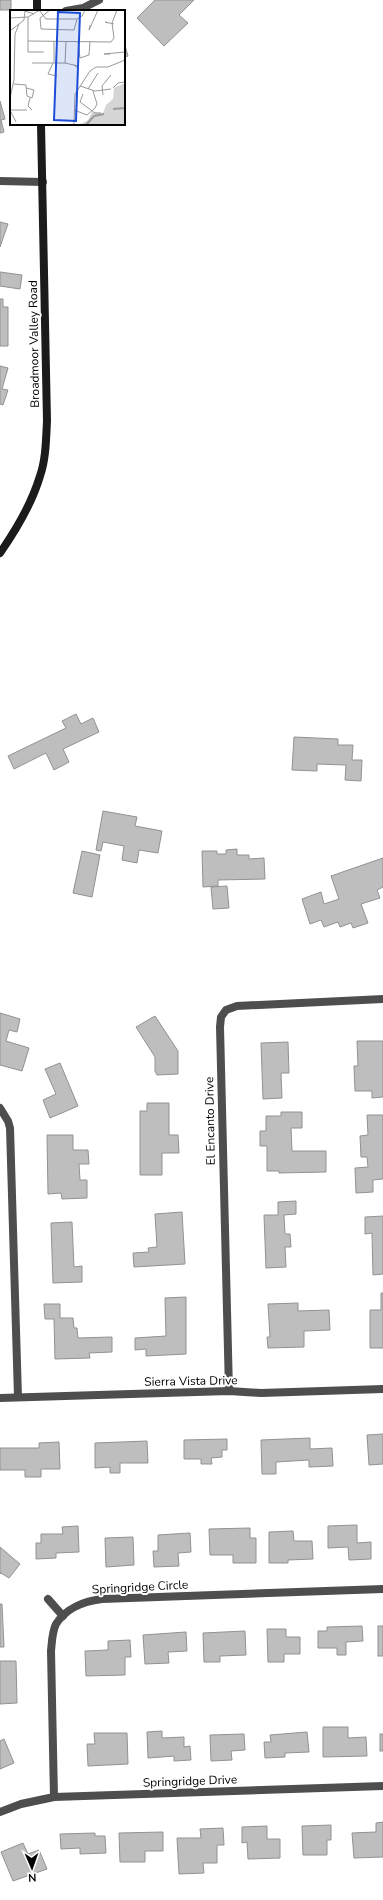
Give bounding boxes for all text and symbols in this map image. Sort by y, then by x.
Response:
inset map [10,10,125,125]
street label: Broadmoor Valley Road [25,280,43,408]
street label: El Encanto Drive [201,1077,219,1165]
street label: Sierra Vista Drive [144,1372,238,1390]
street label: Springridge Circle [91,1576,189,1598]
street label: Springridge Drive [143,1771,237,1791]
north arrow [12,1848,52,1888]
text: N [28,1870,37,1885]

